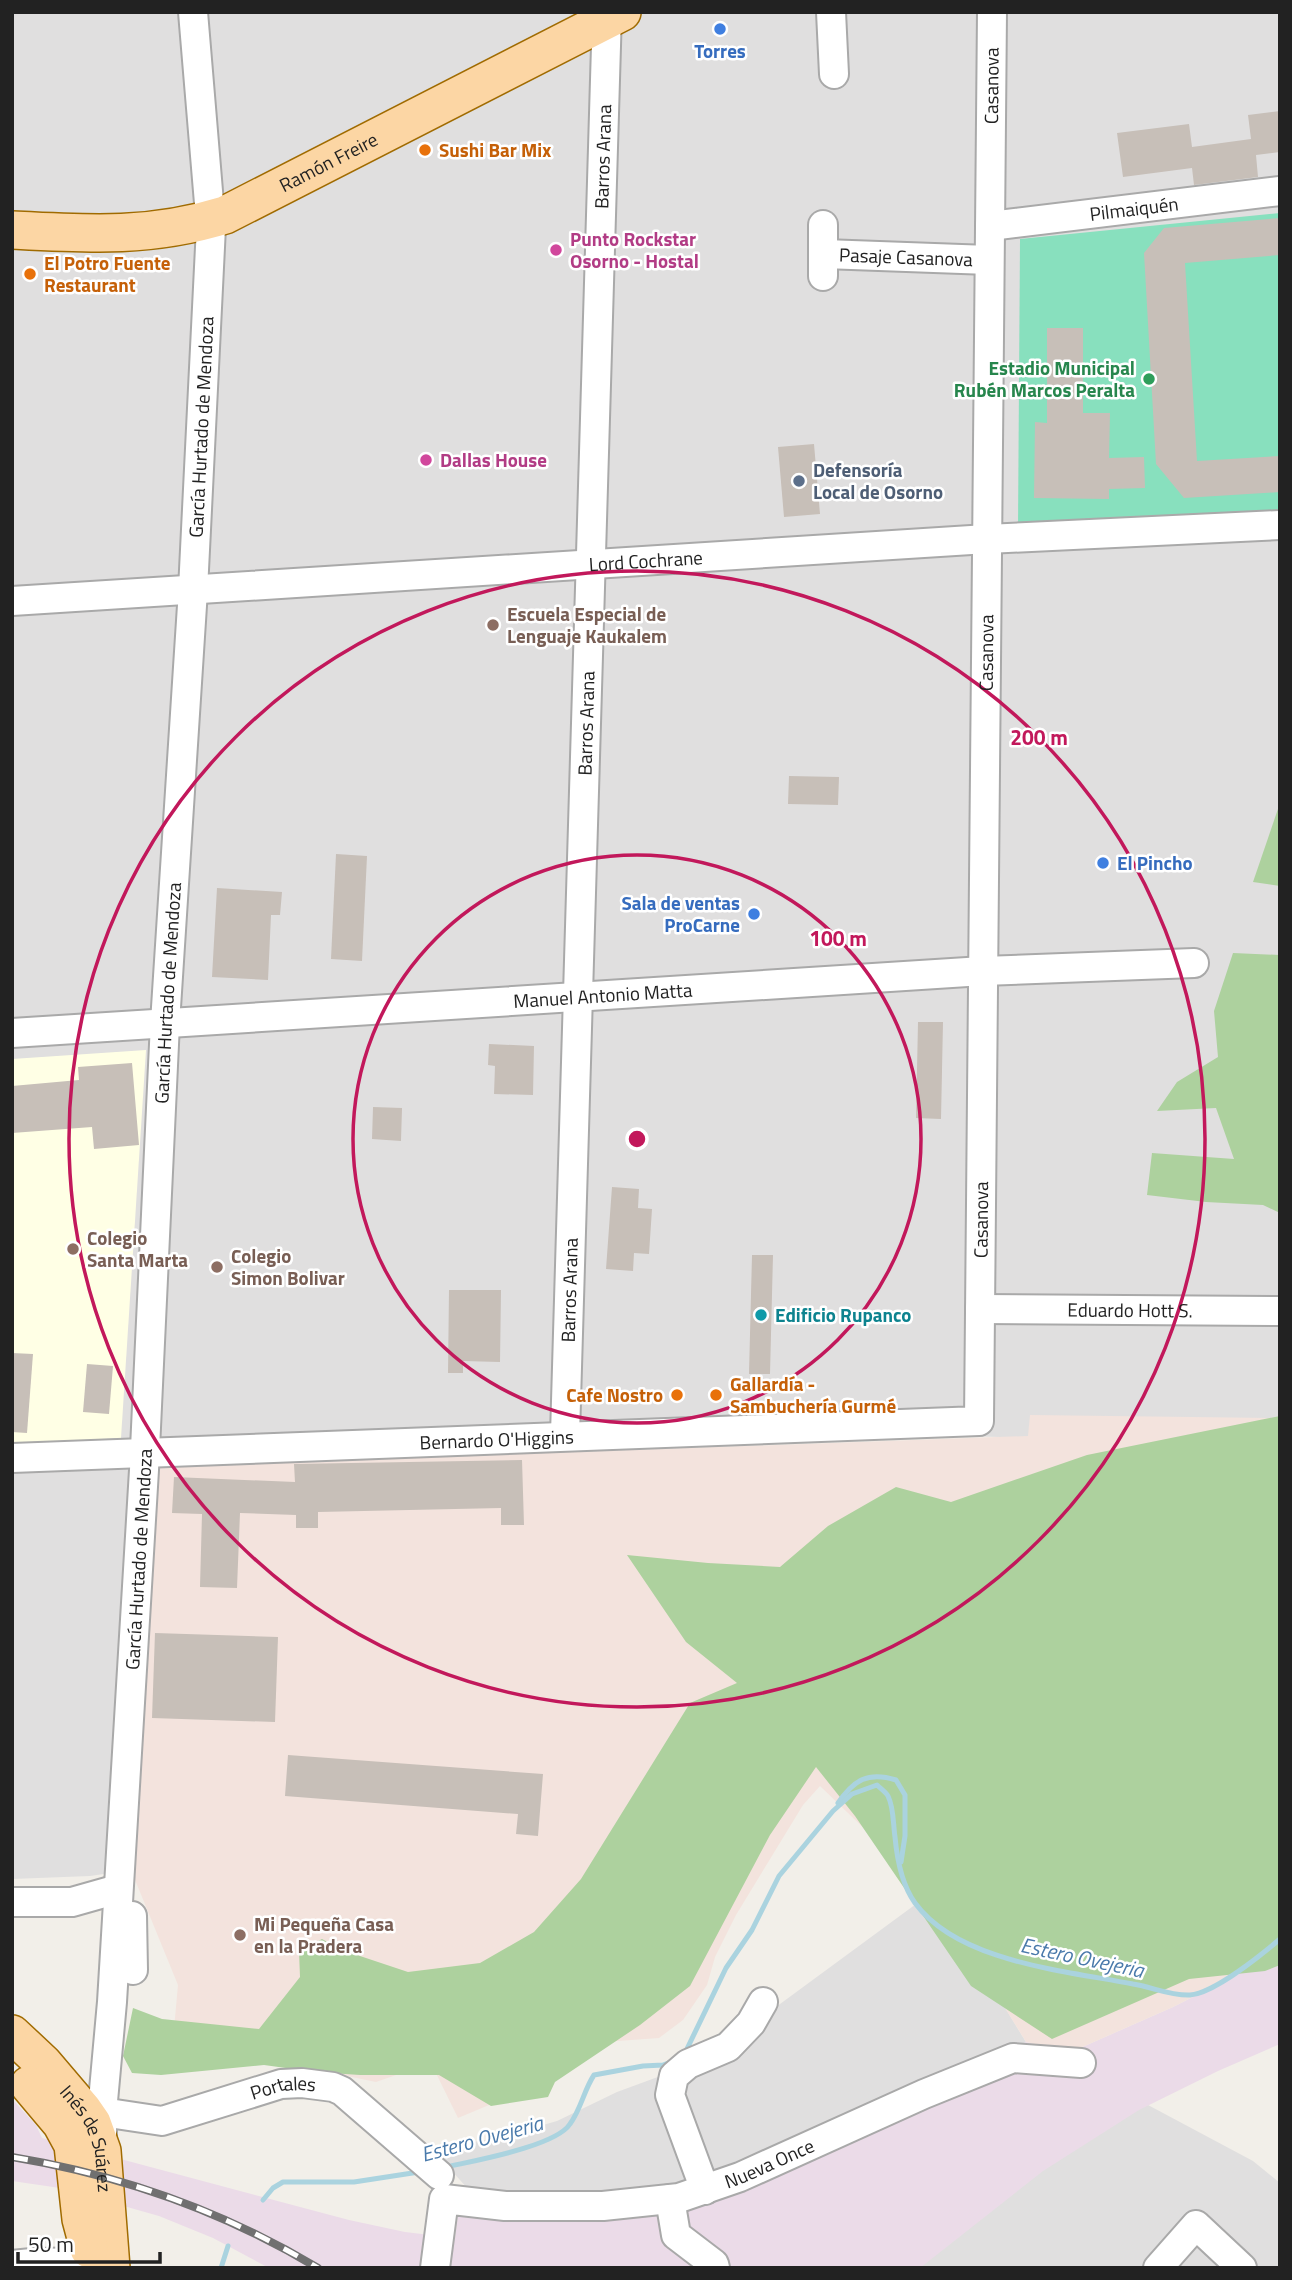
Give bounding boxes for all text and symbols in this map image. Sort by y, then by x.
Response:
marker: Torres [712,21,728,37]
place label: Torres [694,36,746,65]
street label: Casanova [976,47,1006,124]
street label: Barros Arana [586,103,618,209]
street label: Ramón Freire [274,124,383,199]
place label: Sushi Bar Mix [439,135,551,164]
marker: Sushi Bar Mix [417,142,433,158]
street label: Pilmaiquén [1088,188,1180,228]
place label: Punto Rockstar Osorno - Hostal [570,224,699,275]
street label: Pasaje Casanova [839,240,974,273]
marker: Punto Rockstar Osorno - Hostal [548,242,564,258]
place label: El Potro Fuente Restaurant [44,248,171,299]
marker: El Potro Fuente Restaurant [22,266,38,282]
street label: García Hurtado de Mendoza [181,315,221,538]
place label: Estadio Municipal Rubén Marcos Peralta [954,353,1135,404]
marker: Estadio Municipal Rubén Marcos Peralta [1141,371,1157,387]
place label: Dallas House [440,445,547,474]
marker: Dallas House [418,452,434,468]
place label: Defensoría Local de Osorno [813,455,943,506]
marker: Defensoría Local de Osorno [791,473,807,489]
street label: Lord Cochrane [588,542,704,578]
place label: Escuela Especial de Lenguaje Kaukalem [507,599,667,650]
street label: Casanova [971,614,1000,691]
marker: Escuela Especial de Lenguaje Kaukalem [485,617,501,633]
street label: Barros Arana [569,670,602,776]
text: 200 m [1010,721,1068,753]
place label: El Pincho [1117,848,1193,877]
marker: El Pincho [1095,855,1111,871]
street label: García Hurtado de Mendoza [146,881,188,1104]
place label: Sala de ventas ProCarne [622,888,740,939]
marker: Sala de ventas ProCarne [746,906,762,922]
text: 100 m [809,922,867,954]
street label: Manuel Antonio Matta [512,975,694,1015]
centre of rings [625,1127,649,1151]
street label: Casanova [966,1181,995,1258]
place label: Colegio Santa Marta [87,1223,188,1274]
street label: Barros Arana [553,1237,585,1343]
marker: Colegio Santa Marta [65,1241,81,1257]
place label: Colegio Simon Bolivar [231,1241,345,1292]
marker: Colegio Simon Bolivar [209,1259,225,1275]
street label: Eduardo Hott S. [1067,1295,1193,1324]
place label: Edificio Rupanco [775,1300,911,1329]
marker: Edificio Rupanco [753,1307,769,1323]
place label: Gallardía - Sambuchería Gurmé [730,1369,896,1420]
place label: Cafe Nostro [566,1380,663,1409]
marker: Cafe Nostro [669,1387,685,1403]
marker: Gallardía - Sambuchería Gurmé [708,1387,724,1403]
street label: Bernardo O'Higgins [419,1422,575,1456]
street label: García Hurtado de Mendoza [117,1447,159,1671]
place label: Mi Pequeña Casa en la Pradera [254,1909,394,1960]
marker: Mi Pequeña Casa en la Pradera [232,1927,248,1943]
water label: Estero Ovejeria [1018,1928,1148,1986]
street label: Portales [246,2068,318,2107]
street label: Inés de Suárez [53,2078,120,2193]
water label: Estero Ovejeria [417,2106,548,2170]
street label: Nueva Once [720,2130,819,2195]
scale bar [18,2220,159,2264]
text: 50 m [28,2228,74,2260]

